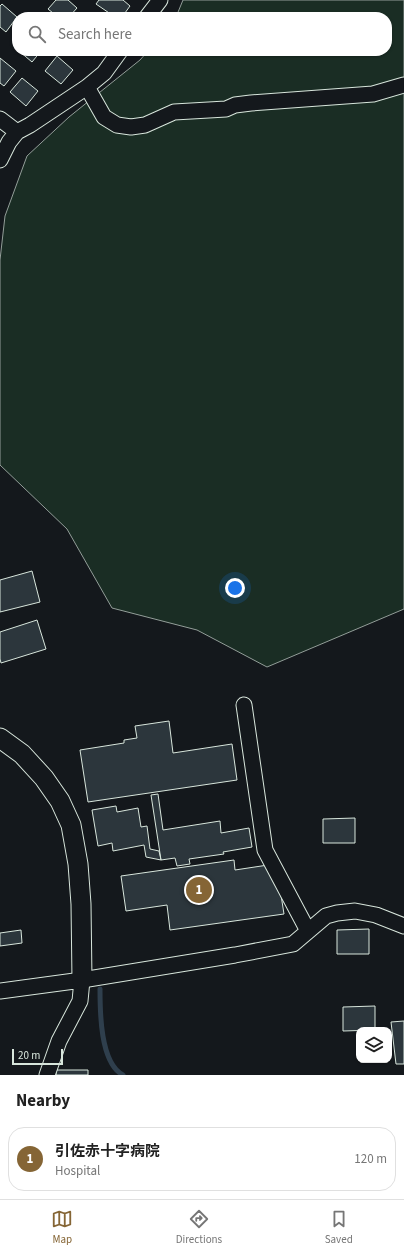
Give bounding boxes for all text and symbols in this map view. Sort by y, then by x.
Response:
search box [12,12,392,56]
icon: search [26,23,48,45]
text: Search here [58,24,132,45]
your location [225,578,245,598]
pin: 1 [186,875,212,905]
map controls [356,1027,392,1063]
button: layers [356,1027,392,1063]
scale bar [12,1047,63,1066]
text: 20 m [18,1048,40,1063]
text: Nearby [16,1089,70,1113]
text: 引佐赤十字病院 [55,1141,160,1162]
text: 1 [27,1150,33,1168]
text: 120 m [354,1150,387,1168]
text: Hospital [55,1162,100,1180]
tab: Map [51,1208,73,1247]
tab: Directions [176,1208,222,1247]
tab: Saved [325,1208,353,1247]

